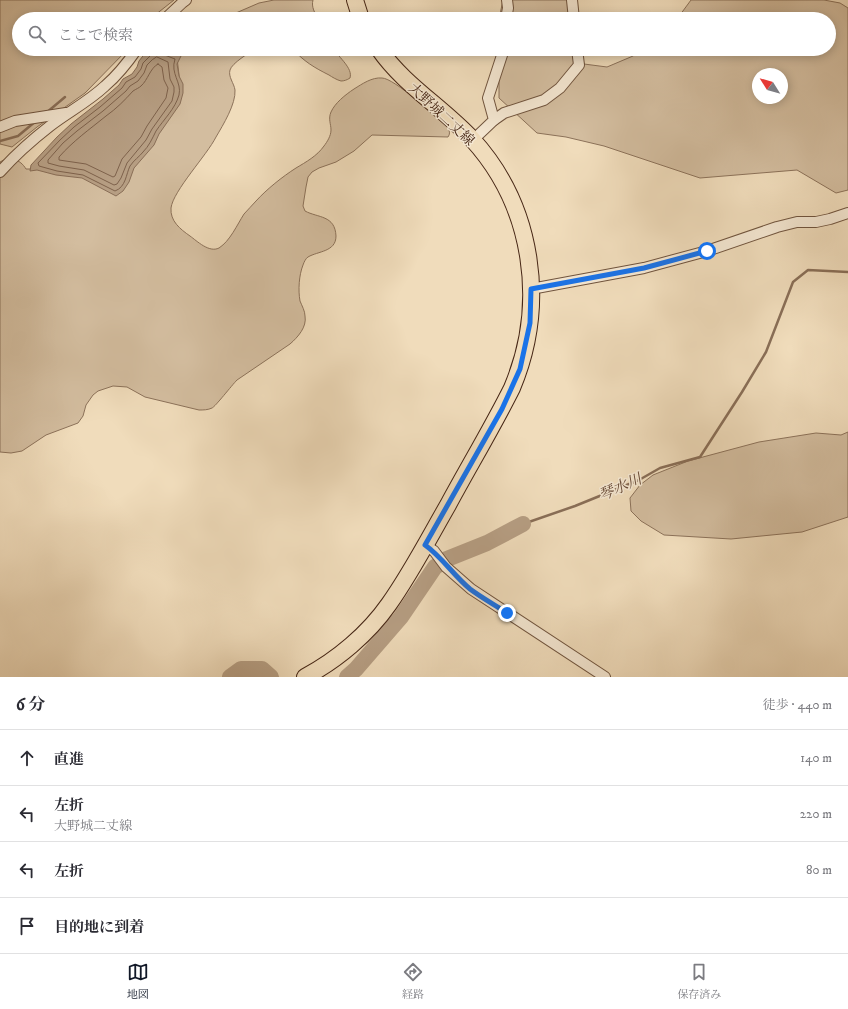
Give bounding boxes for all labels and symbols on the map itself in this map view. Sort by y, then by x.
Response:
north arrow [752,68,788,104]
street label: 大野城二丈線 [404,80,478,150]
route start [698,242,716,260]
water label: 琴水川 [596,469,646,505]
route end [498,604,516,622]

